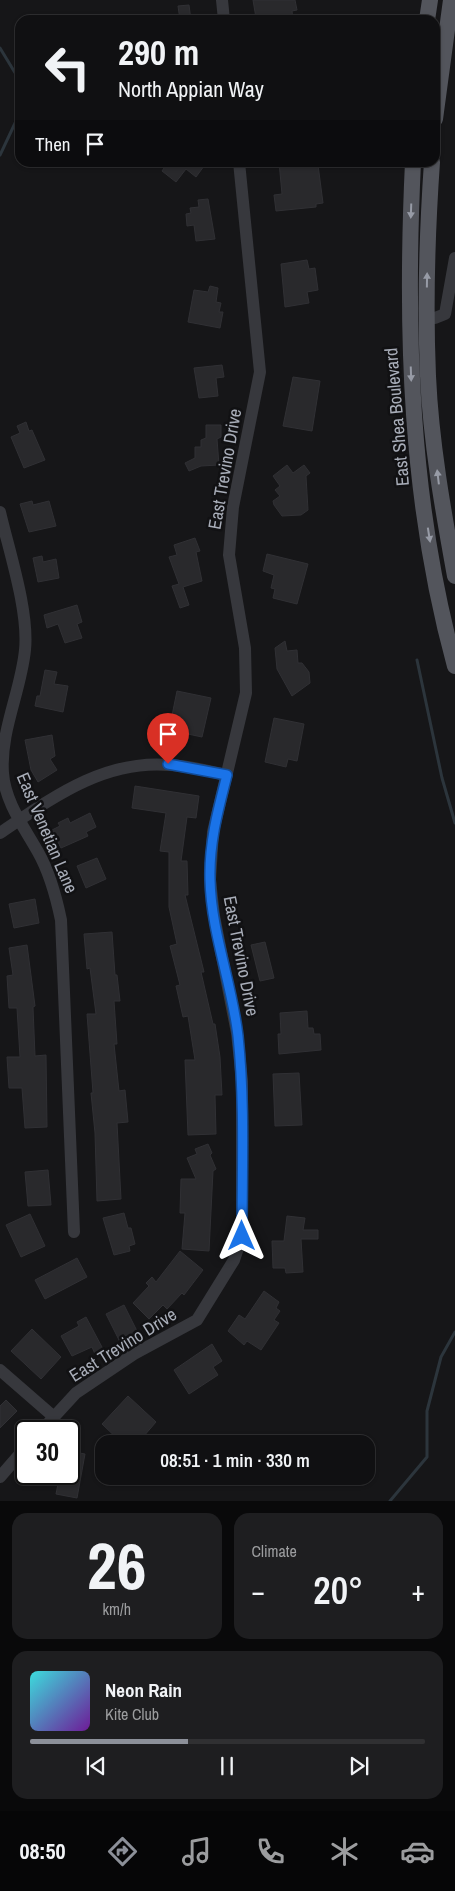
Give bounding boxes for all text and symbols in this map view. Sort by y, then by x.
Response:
text: 290 m [118,29,199,76]
icon: left [35,35,100,100]
text: North Appian Way [118,74,264,104]
icon: arrive [81,130,109,158]
text: Then [35,131,71,157]
one-way arrow [406,203,414,219]
one-way arrow [423,271,431,287]
street label: East Shea Boulevard [378,347,415,487]
one-way arrow [408,366,416,382]
street label: East Trevino Drive [202,407,247,531]
one-way arrow [434,468,442,484]
one-way arrow [425,527,433,543]
pin [147,713,189,764]
icon: arrive [154,720,182,748]
street label: East Venetian Lane [11,769,84,897]
street label: East Trevino Drive [218,894,265,1018]
position arrow [215,1209,267,1261]
street label: East Trevino Drive [64,1302,181,1388]
speed limit sign: 30 [15,1420,80,1485]
text: 08:51 · 1 min · 330 m [160,1447,310,1473]
text: 26 [87,1522,146,1609]
text: Climate [252,1540,297,1562]
text: 20° [313,1565,363,1616]
text: − [252,1572,265,1610]
text: + [412,1572,425,1610]
text: km/h [103,1598,131,1620]
text: Neon Rain [105,1677,182,1703]
text: Kite Club [105,1703,159,1725]
icon: previous [82,1752,110,1780]
icon: pause [213,1752,241,1780]
icon: next [345,1752,373,1780]
icon: directions [105,1834,140,1869]
icon: music [179,1834,214,1869]
icon: phone [253,1834,288,1869]
icon: climate [327,1834,362,1869]
icon: car [400,1834,435,1869]
text: 08:50 [19,1836,66,1866]

